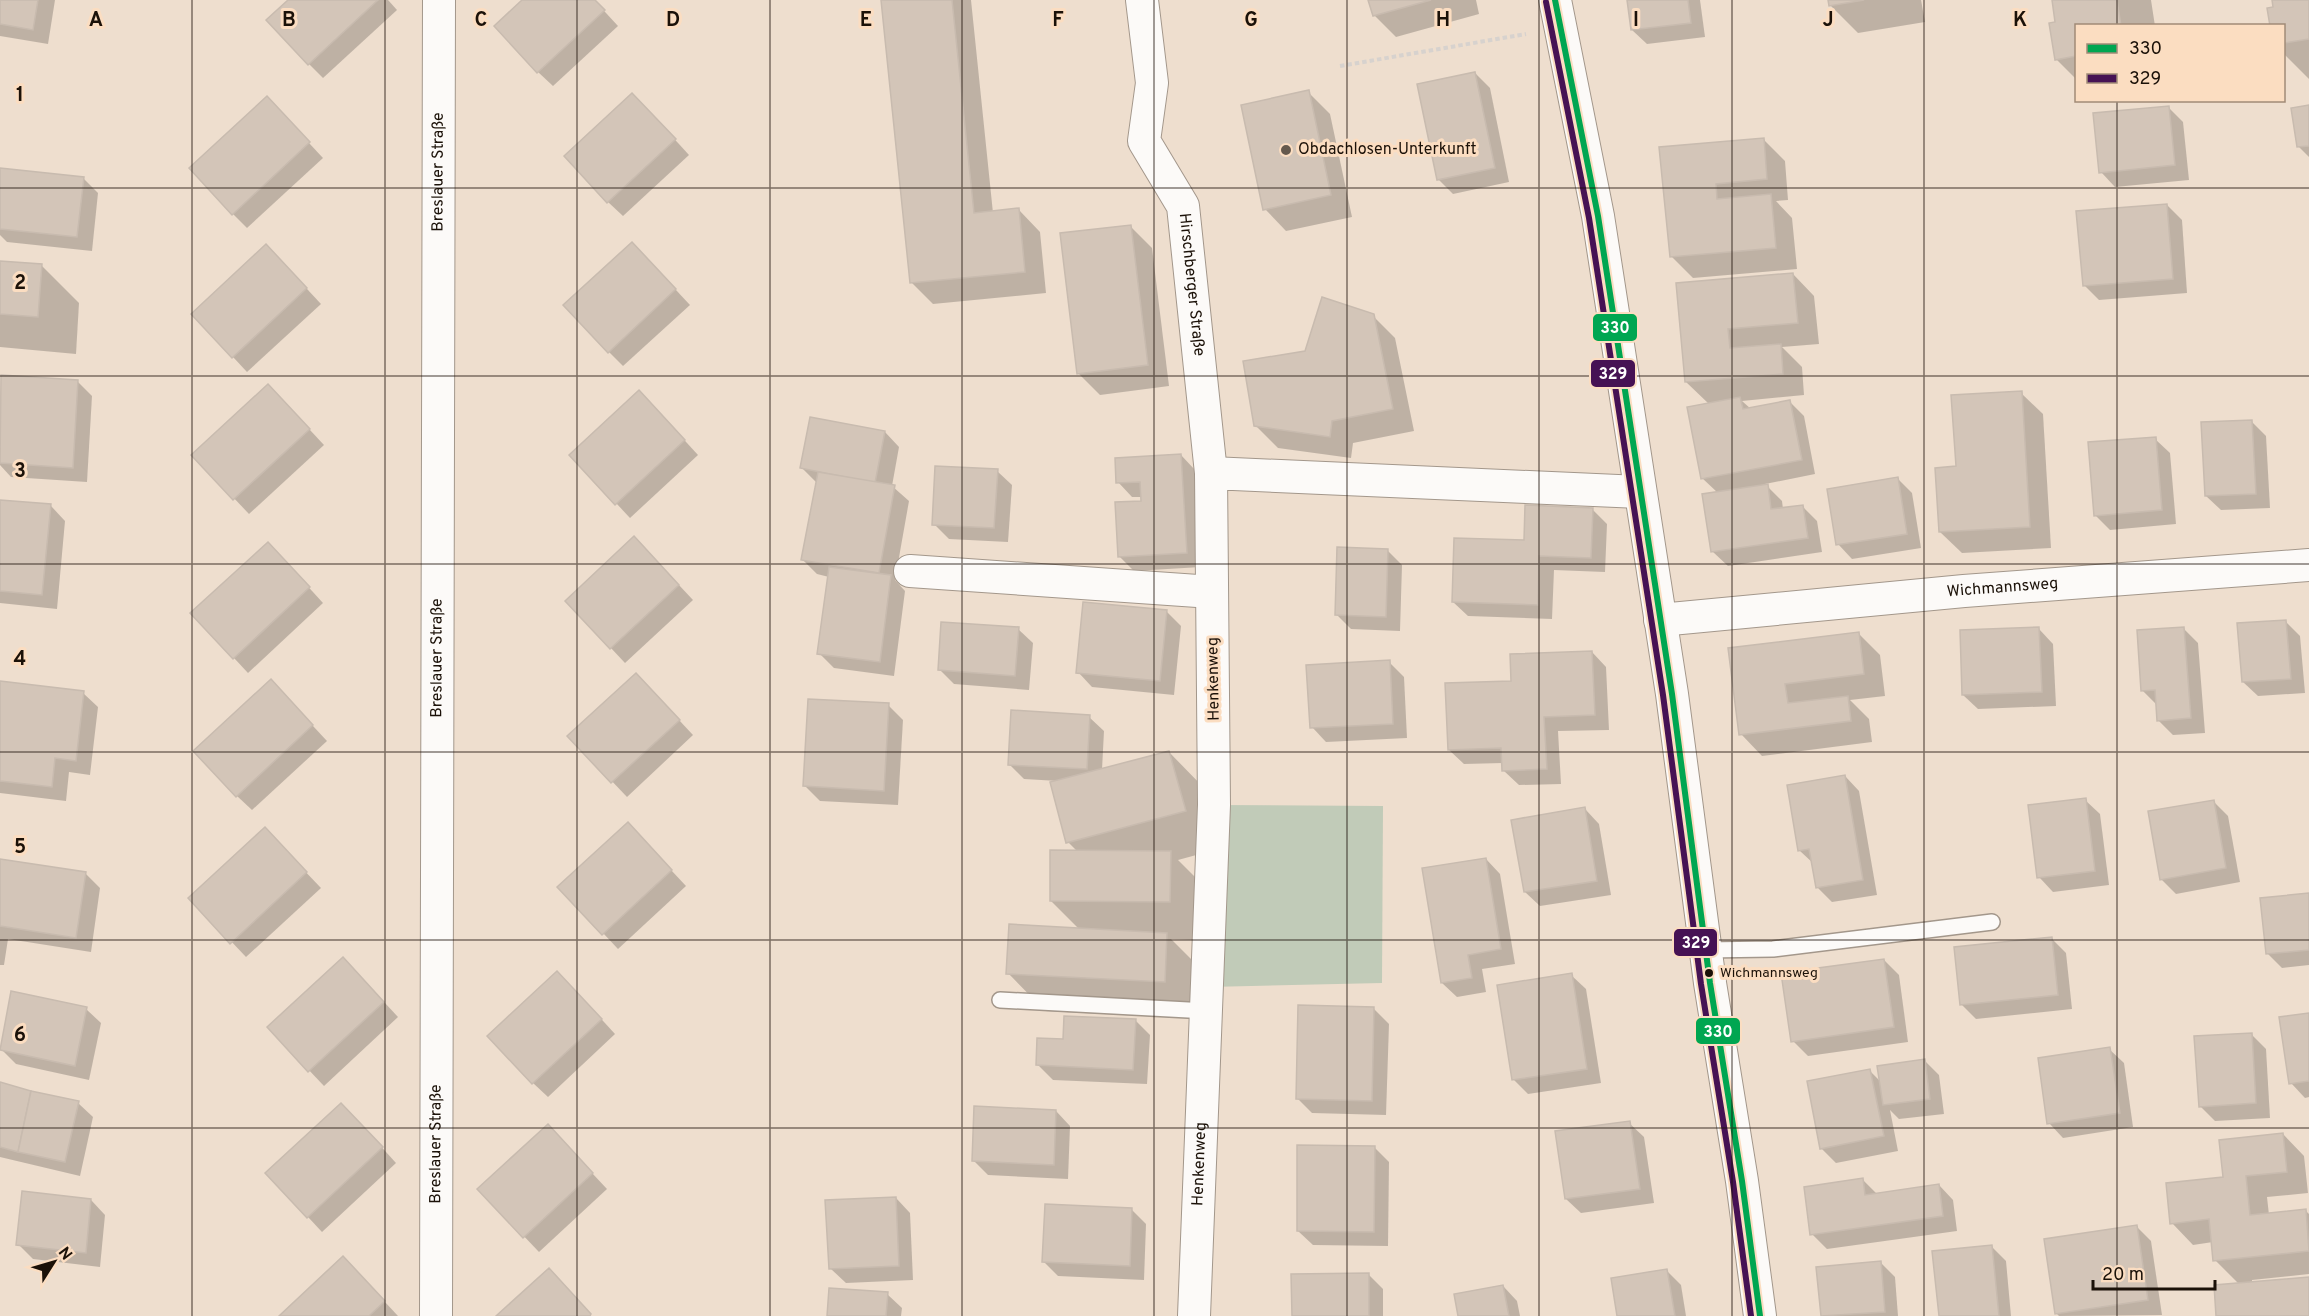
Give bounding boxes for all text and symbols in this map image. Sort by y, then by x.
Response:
text: A [89,8,103,34]
text: B [282,8,296,34]
text: C [475,8,487,34]
text: D [666,8,680,34]
text: E [860,8,872,34]
text: F [1052,8,1064,34]
text: G [1244,8,1258,34]
text: H [1436,8,1450,34]
text: I [1633,8,1639,34]
text: J [1822,8,1834,34]
text: K [2013,8,2027,34]
legend [2075,24,2285,102]
text: 330 [2129,38,2162,61]
text: 329 [2129,68,2161,91]
text: 1 [16,83,24,109]
street label: Breslauer Straße [428,112,449,232]
place label: Obdachlosen-Unterkunft [1298,140,1477,160]
marker: Obdachlosen-Unterkunft [1279,143,1293,157]
street label: Hirschberger Straße [1174,212,1209,357]
text: 2 [14,271,26,297]
line badge: 330 [1592,313,1638,342]
text: 330 [1600,319,1630,339]
line badge: 329 [1590,359,1636,388]
text: 329 [1599,365,1627,385]
text: 3 [14,459,26,485]
street label: Wichmannsweg [1946,574,2059,603]
street label: Breslauer Straße [427,598,448,718]
street label: Henkenweg [1203,637,1225,721]
text: 4 [14,647,26,673]
text: 5 [14,835,26,861]
line badge: 329 [1673,928,1718,957]
text: 329 [1682,934,1710,954]
place label: Wichmannsweg [1720,965,1818,982]
marker: Wichmannsweg [1703,967,1715,979]
line badge: 330 [1695,1017,1741,1045]
text: 6 [14,1023,26,1049]
text: 330 [1703,1023,1733,1043]
street label: Breslauer Straße [426,1084,447,1204]
street label: Henkenweg [1188,1122,1212,1206]
north arrow [24,1232,84,1292]
text: N [53,1244,76,1265]
scale bar [2093,1253,2214,1291]
text: 20 m [2102,1264,2144,1287]

